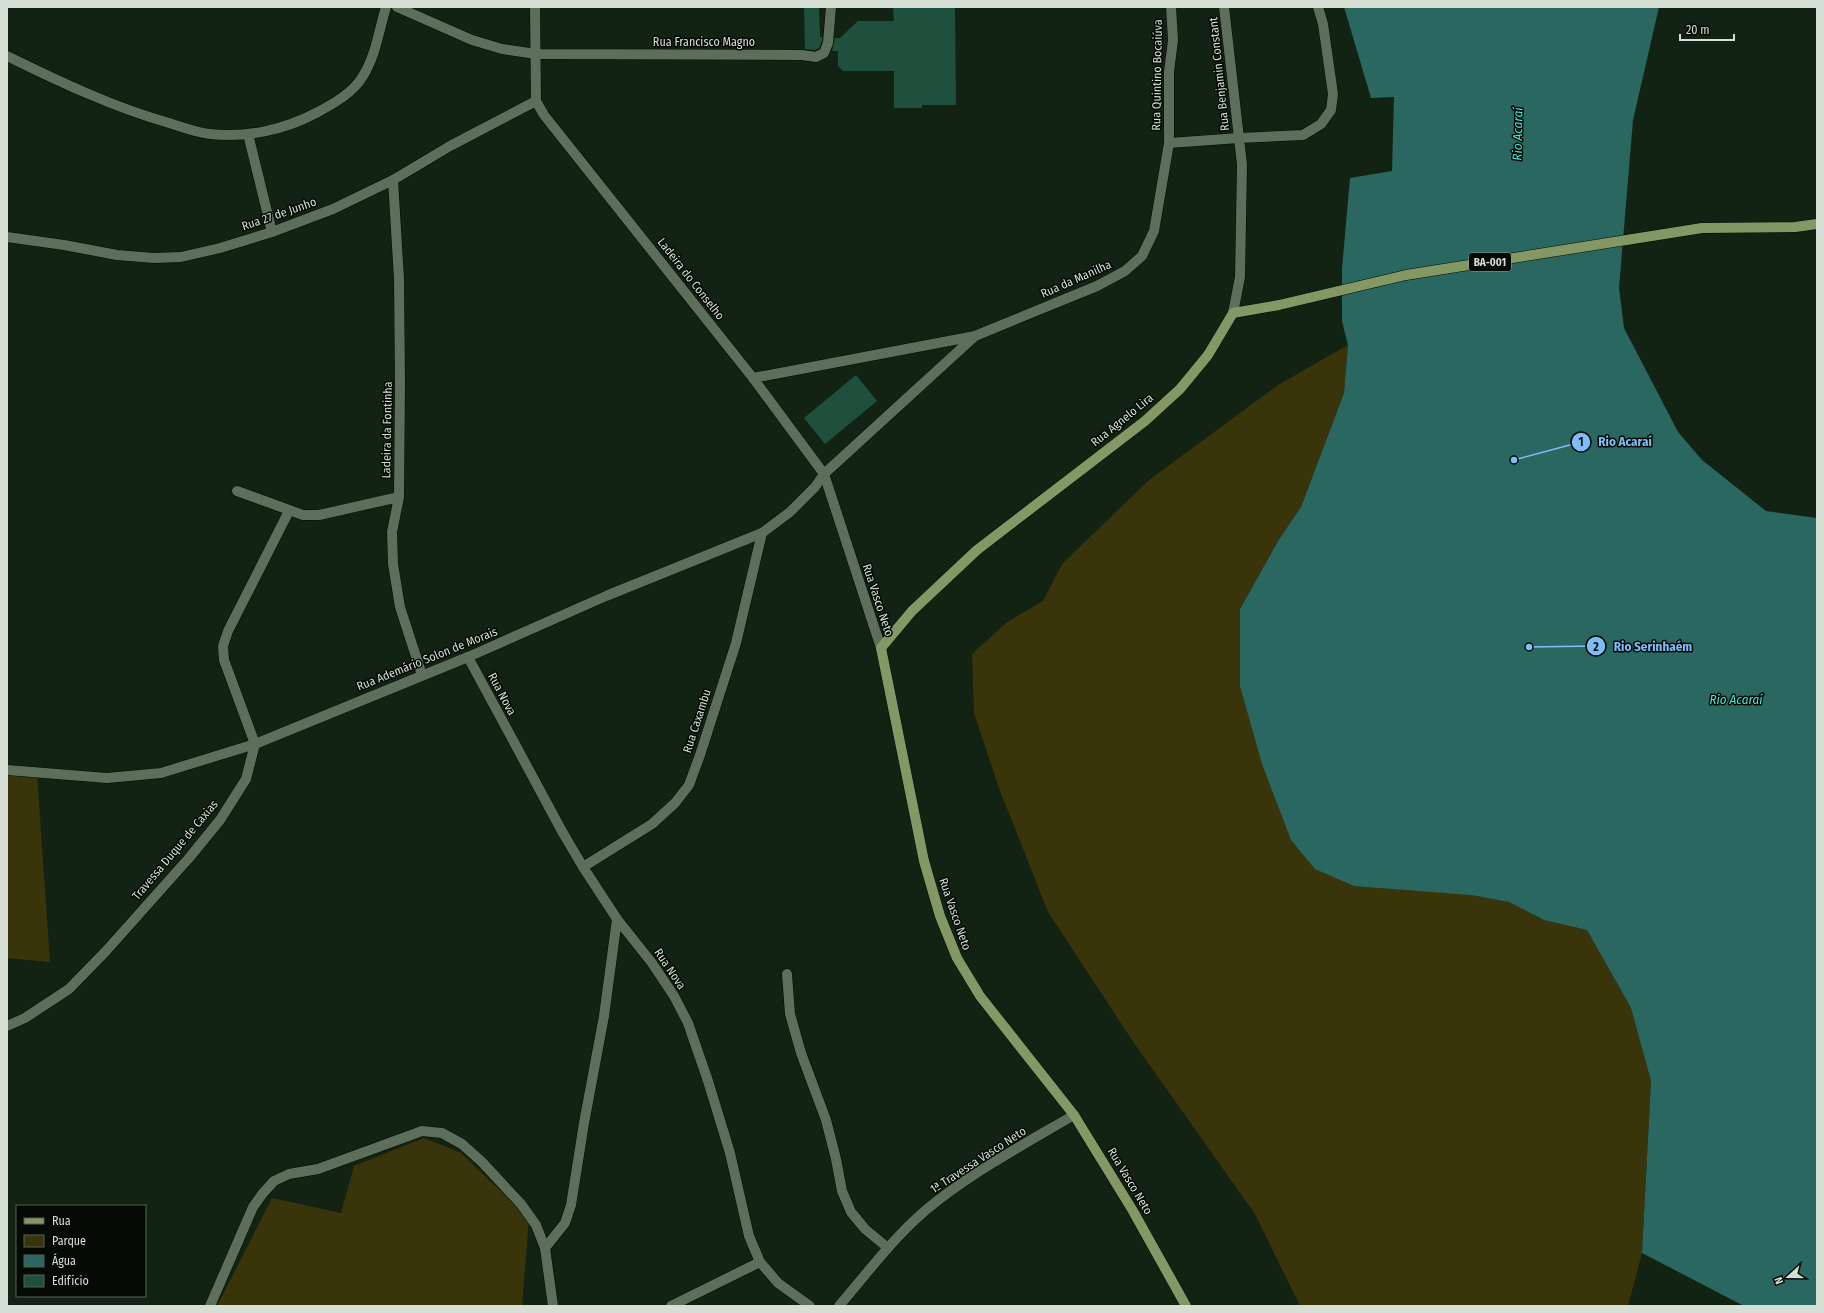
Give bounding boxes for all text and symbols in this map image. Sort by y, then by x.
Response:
street label: Rua Benjamin Constant [1206,16,1232,132]
scale bar [1680,16,1734,42]
street label: Rua Quintino Bocaiúva [1149,19,1165,131]
text: 20 m [1686,23,1710,37]
street label: Rua Francisco Magno [653,35,755,49]
water label: Rio Acaraí [1510,107,1525,161]
street label: Rua 27 de Junho [240,195,318,233]
street label: Ladeira do Conselho [655,235,727,323]
road number: BA-001 [1469,253,1511,271]
street label: Rua da Manilha [1039,257,1114,301]
street label: Ladeira da Fontinha [379,381,395,479]
street label: Rua Agnelo Lira [1088,391,1156,449]
callout: Rio Acaraí [1571,429,1660,454]
text: Rio Acaraí [1598,434,1652,449]
text: 1 [1578,435,1584,449]
street label: Rua Vasco Neto [860,562,896,638]
street label: Rua Ademário Solon de Morais [355,624,499,694]
callout: Rio Serinhaém [1586,634,1700,659]
text: Rio Serinhaém [1614,639,1692,654]
text: 2 [1592,640,1599,654]
street label: Rua Nova [485,670,519,718]
street label: Rua Caxambu [680,687,714,755]
water label: Rio Acaraí [1709,692,1763,707]
street label: Travessa Duque de Caxias [129,797,221,903]
street label: Rua Vasco Neto [936,876,974,952]
street label: Rua Nova [651,946,689,992]
street label: 1ª Travessa Vasco Neto [927,1124,1029,1196]
street label: Rua Vasco Neto [1105,1145,1155,1217]
legend [16,1205,146,1297]
text: Rua [52,1214,71,1228]
text: Parque [52,1234,86,1248]
text: Água [52,1253,76,1268]
north arrow [1768,1257,1808,1297]
text: Edifício [52,1274,89,1288]
text: N [1772,1275,1786,1286]

